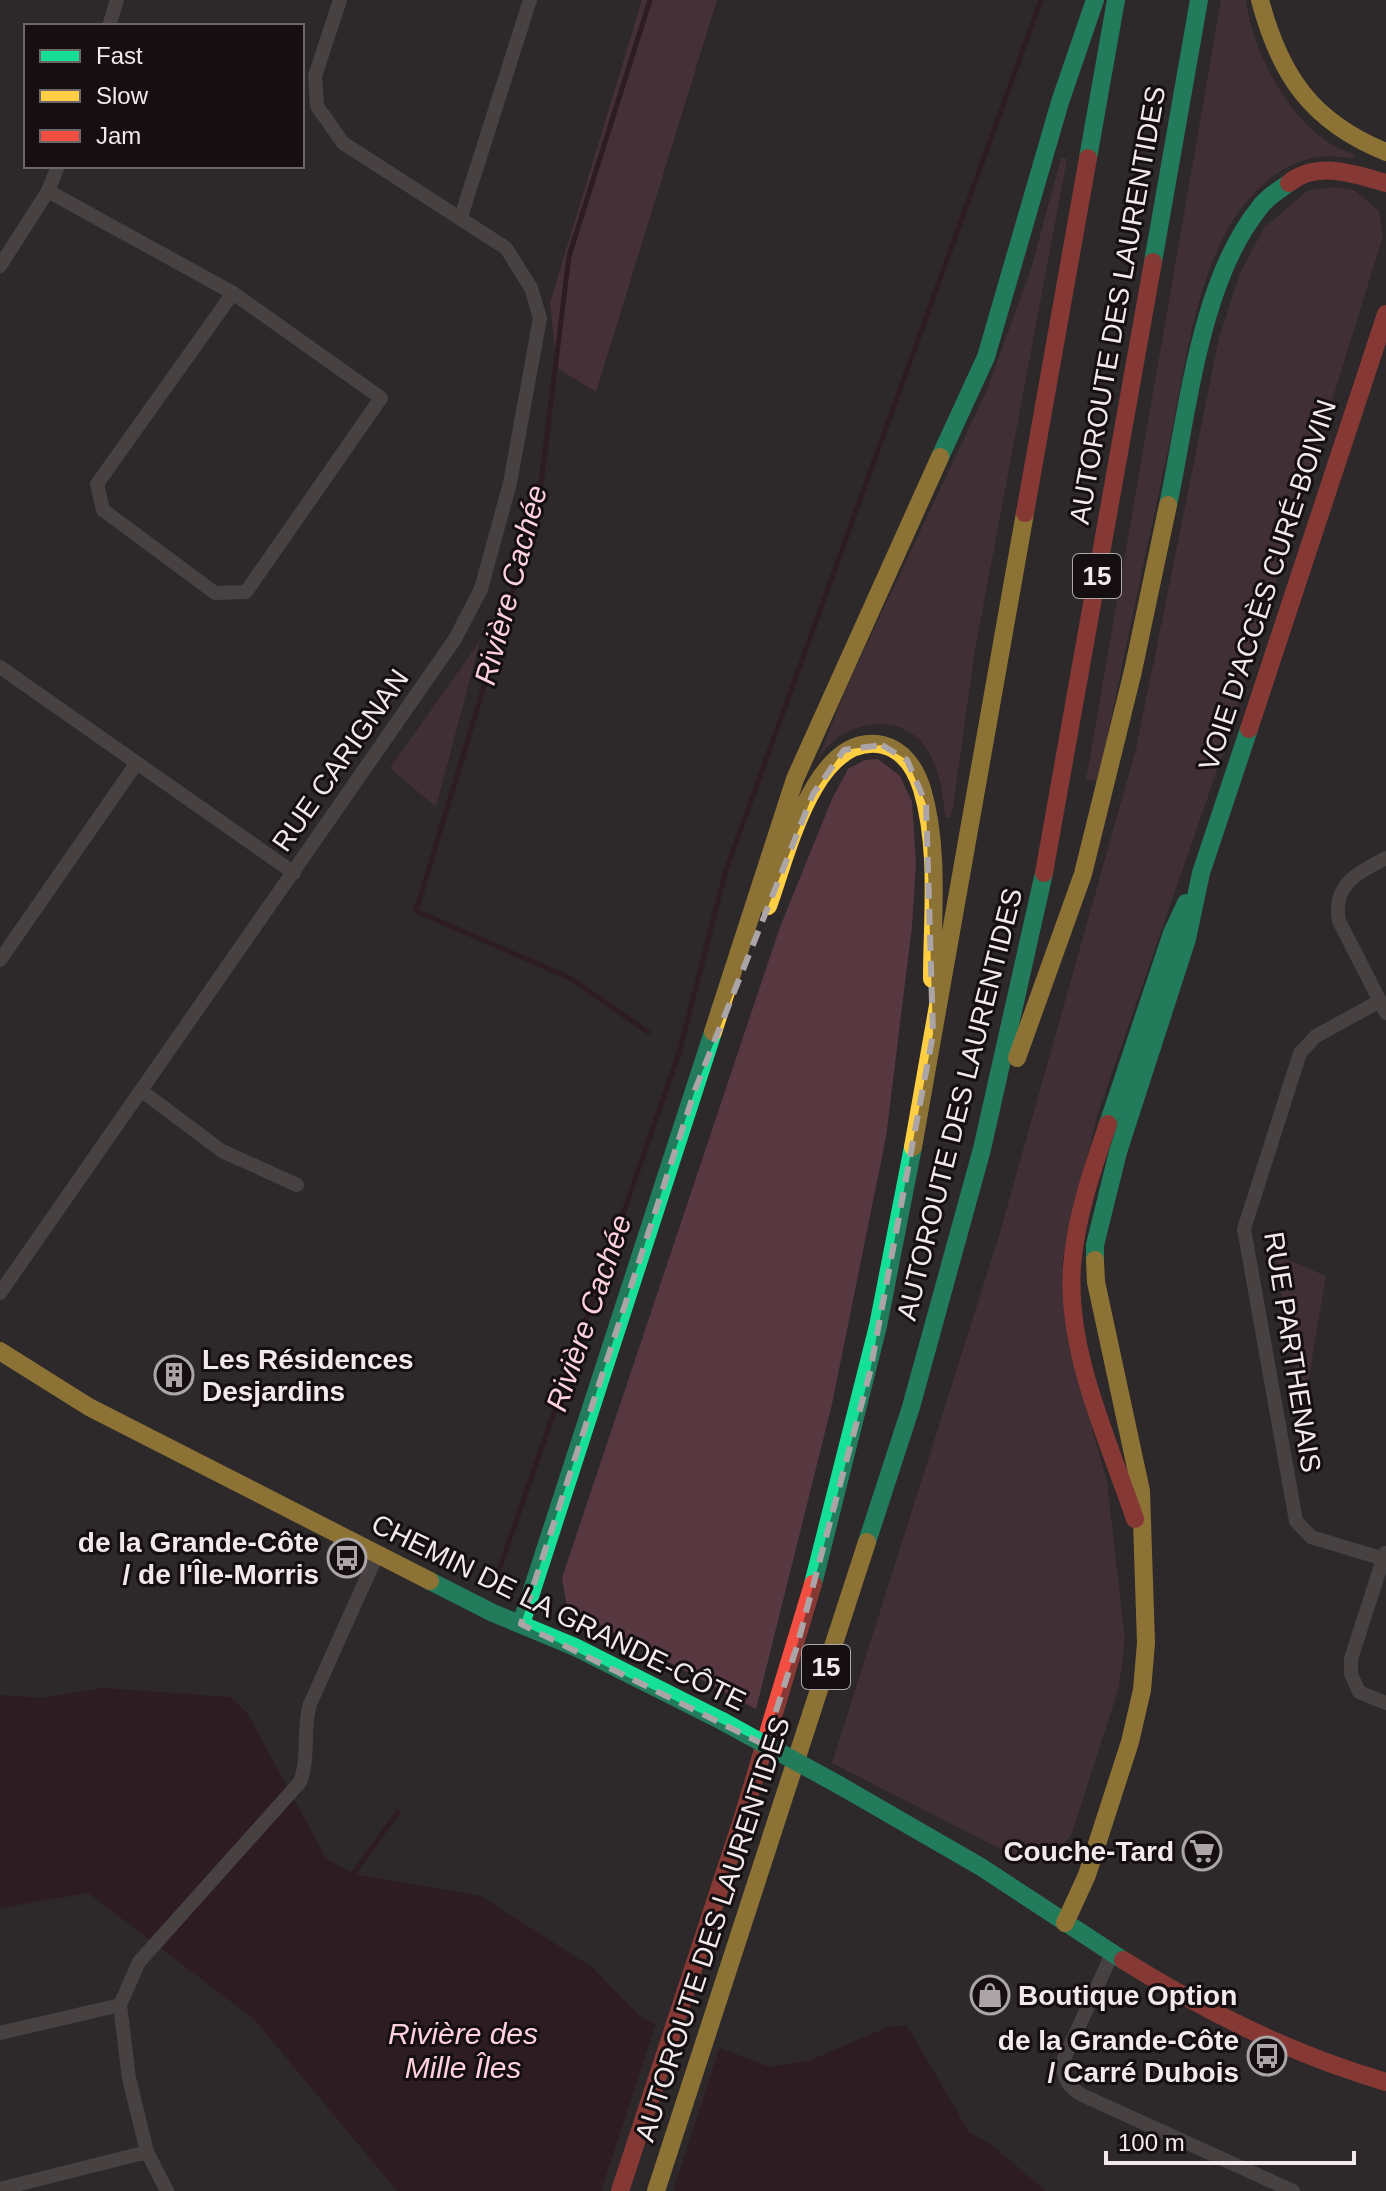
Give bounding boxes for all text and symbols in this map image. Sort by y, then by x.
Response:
legend [24,24,304,168]
text: Fast [96,42,143,69]
text: Slow [96,82,149,109]
street label: AUTOROUTE DES LAURENTIDES [1064,84,1171,527]
text: Jam [96,122,141,149]
street label: VOIE D'ACCÈS CURÉ-BOIVIN [1193,396,1342,774]
water label: Rivière Cachée [468,482,553,688]
road number: 15 [1073,554,1121,598]
street label: RUE CARIGNAN [266,663,415,857]
street label: AUTOROUTE DES LAURENTIDES [891,885,1028,1323]
water label: Rivière Cachée [540,1211,638,1415]
street label: RUE PARTHENAIS [1258,1230,1327,1475]
place label: Les Résidences Desjardins [202,1344,414,1407]
building icon: Les Résidences Desjardins [153,1354,195,1396]
street label: CHEMIN DE LA GRANDE-CÔTE [367,1508,751,1717]
place label: de la Grande-Côte / de l'Île-Morris [78,1527,319,1590]
bus stop icon: de la Grande-Côte / de l'Île-Morris [326,1537,368,1579]
road number: 15 [802,1645,850,1689]
street label: AUTOROUTE DES LAURENTIDES [629,1713,796,2145]
supermarket icon: Couche-Tard [1181,1830,1223,1872]
place label: Couche-Tard [1003,1836,1174,1867]
shop icon: Boutique Option [969,1974,1011,2016]
place label: Boutique Option [1018,1980,1237,2011]
water label: Rivière des Mille Îles [388,2017,538,2084]
place label: de la Grande-Côte / Carré Dubois [998,2025,1239,2088]
bus stop icon: de la Grande-Côte / Carré Dubois [1246,2035,1288,2077]
scale bar [1106,2115,1354,2165]
text: 100 m [1118,2129,1185,2156]

